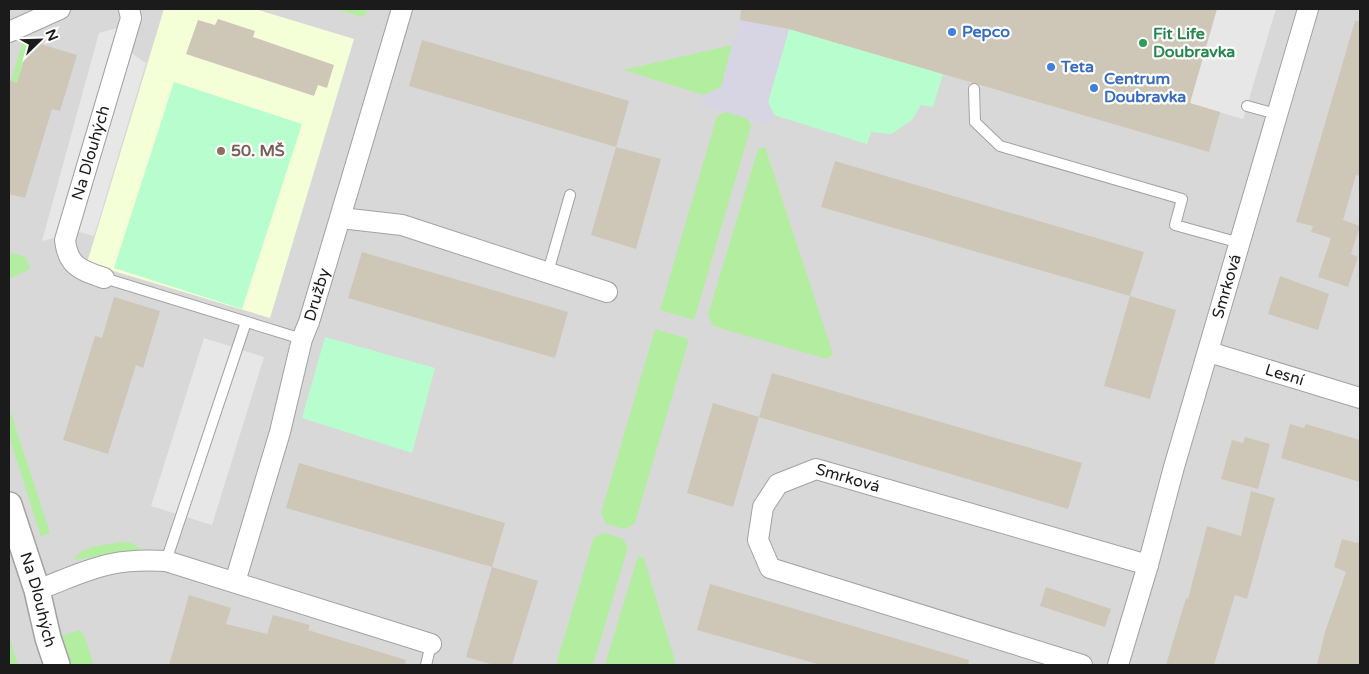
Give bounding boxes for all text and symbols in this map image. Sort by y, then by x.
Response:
north arrow [15,15,65,65]
place label: Pepco [962,22,1010,42]
place label: Fit Life Doubravka [1153,24,1235,62]
marker: Pepco [946,26,958,38]
text: N [41,27,62,44]
marker: Fit Life Doubravka [1137,37,1149,49]
place label: Teta [1060,57,1094,77]
marker: Teta [1045,61,1057,73]
place label: Centrum Doubravka [1104,69,1186,107]
marker: Centrum Doubravka [1088,82,1100,94]
street label: Na Dlouhých [67,103,114,203]
place label: 50. MŠ [231,141,285,161]
marker: 50. MŠ [215,145,227,157]
street label: Smrková [1208,252,1246,321]
street label: Družby [300,265,335,324]
street label: Lesní [1263,360,1306,390]
street label: Smrková [813,459,882,497]
street label: Na Dlouhých [15,549,60,650]

